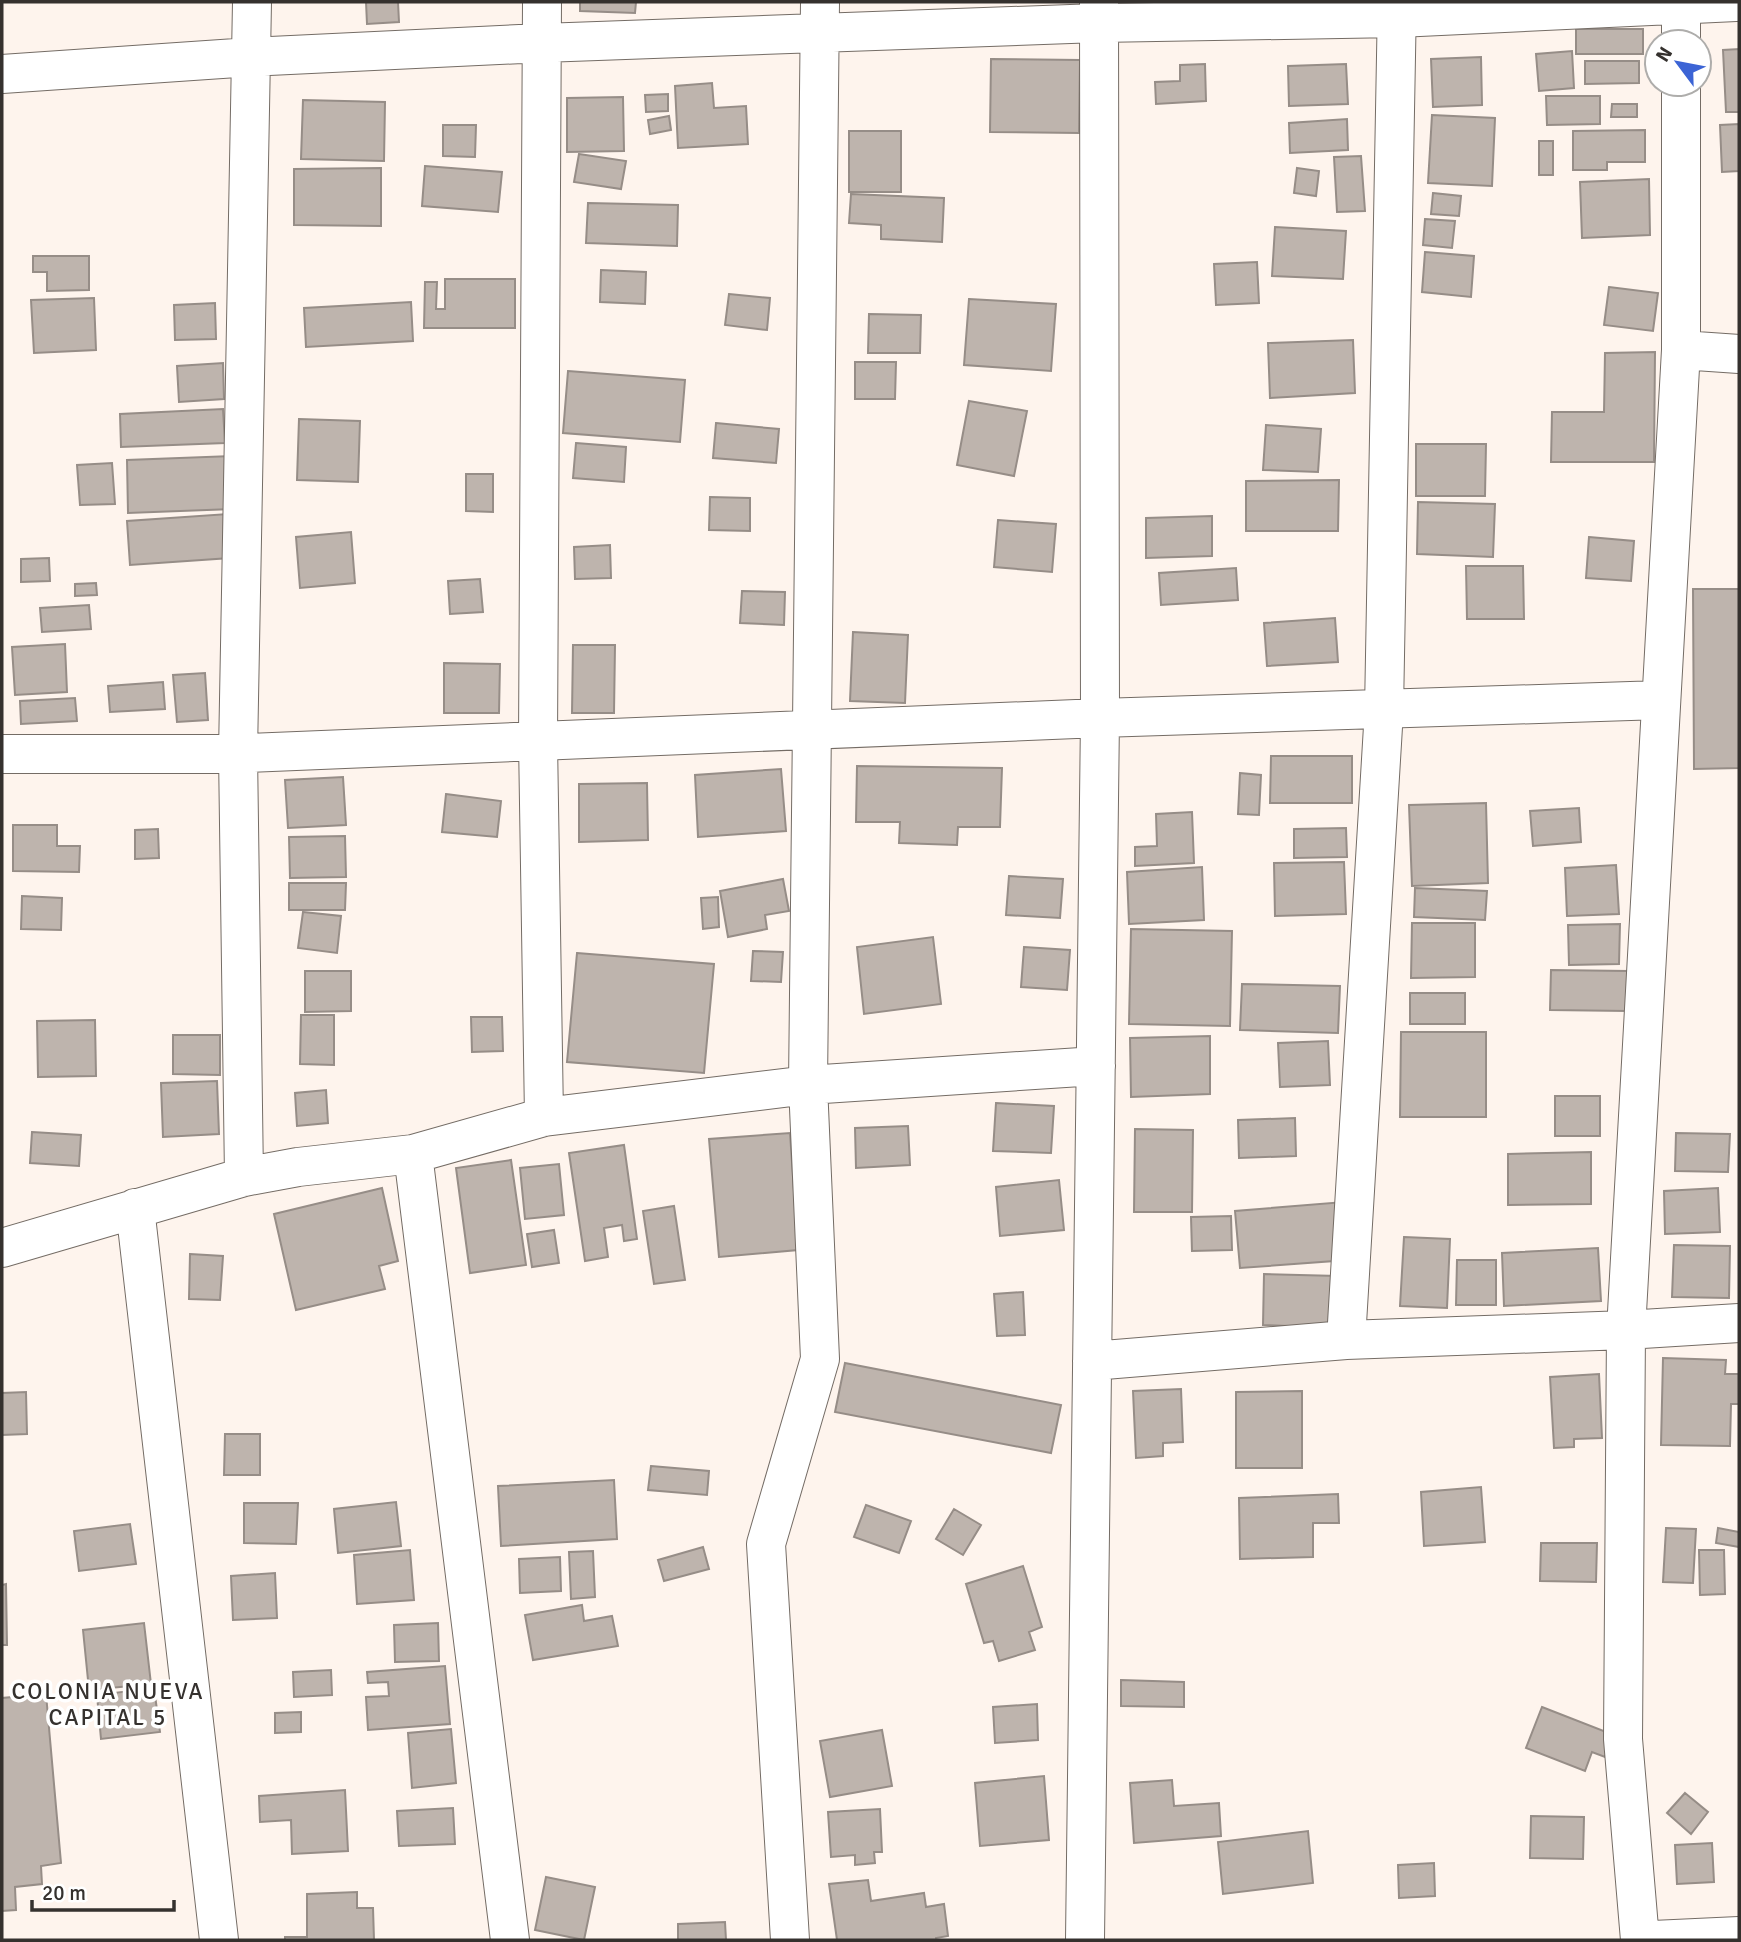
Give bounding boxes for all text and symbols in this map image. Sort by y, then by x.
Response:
north arrow [1643,28,1713,98]
text: N [1651,43,1678,66]
district label: COLONIA NUEVA CAPITAL 5 [11,1677,205,1732]
scale bar [32,1868,173,1912]
text: 20 m [42,1880,86,1906]

